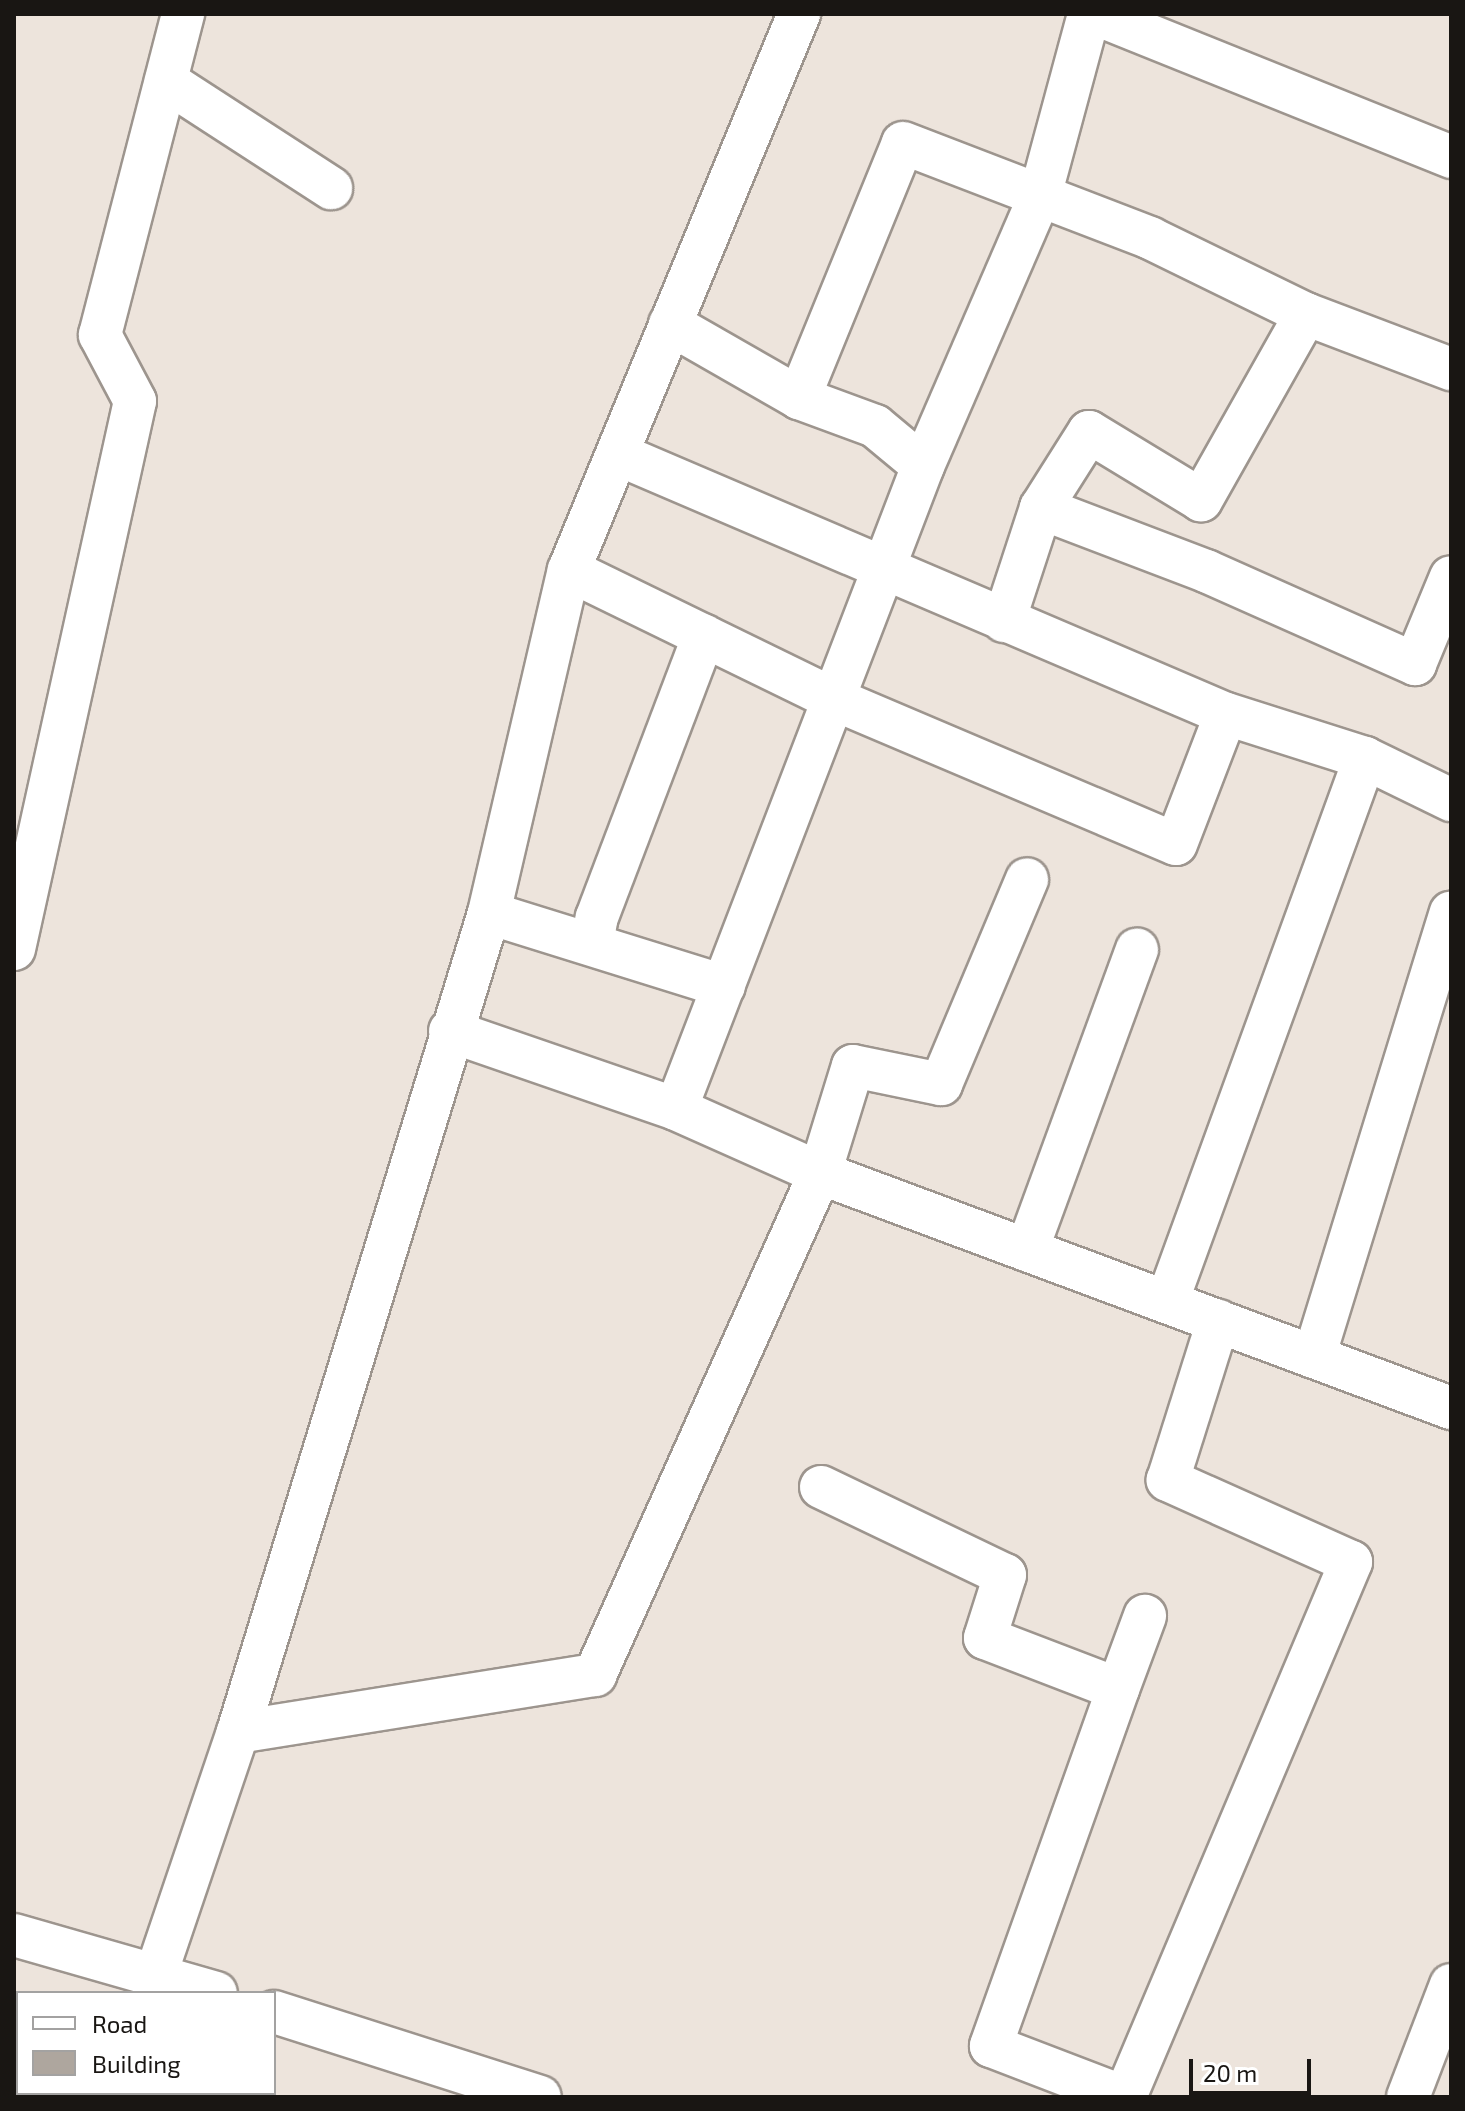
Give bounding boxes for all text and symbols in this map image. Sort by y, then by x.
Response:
legend [16,1991,276,2095]
text: Road [92,2009,147,2038]
scale bar [1193,2043,1315,2093]
text: Building [92,2049,181,2078]
text: 20 m [1203,2058,1257,2087]

